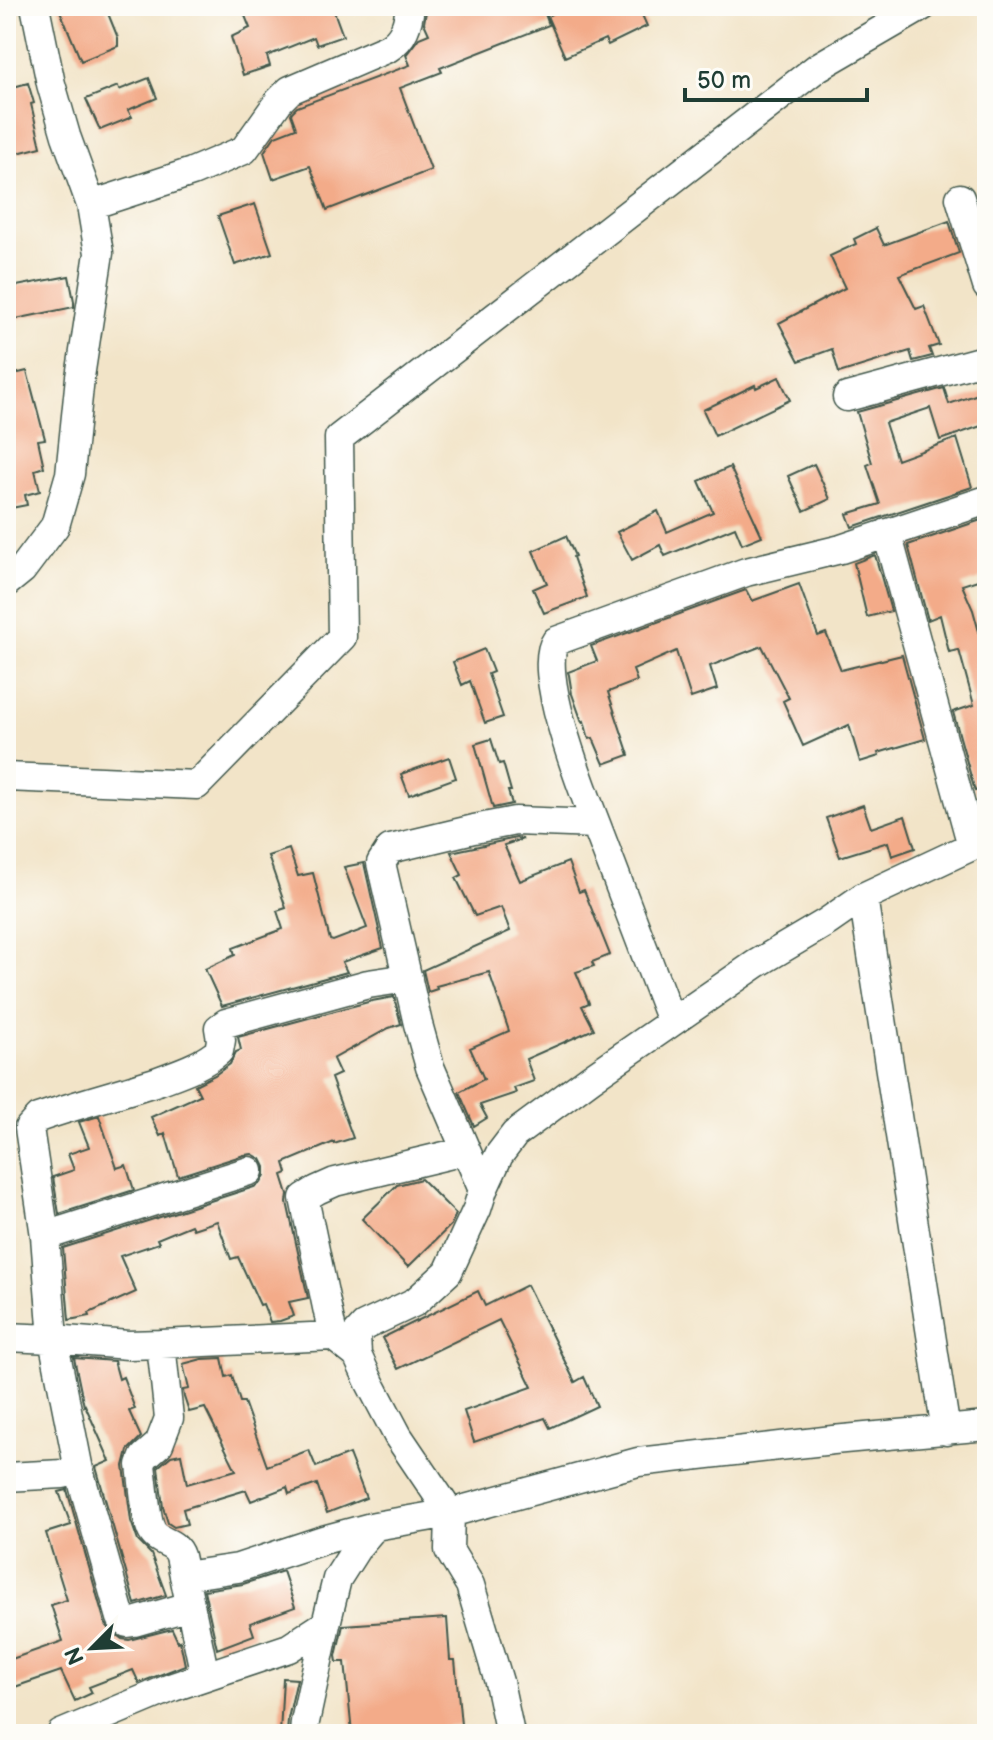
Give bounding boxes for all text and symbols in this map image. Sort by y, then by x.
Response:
scale bar [685,52,867,102]
text: 50 m [697,66,751,95]
north arrow [52,1608,132,1688]
text: N [59,1642,91,1669]

